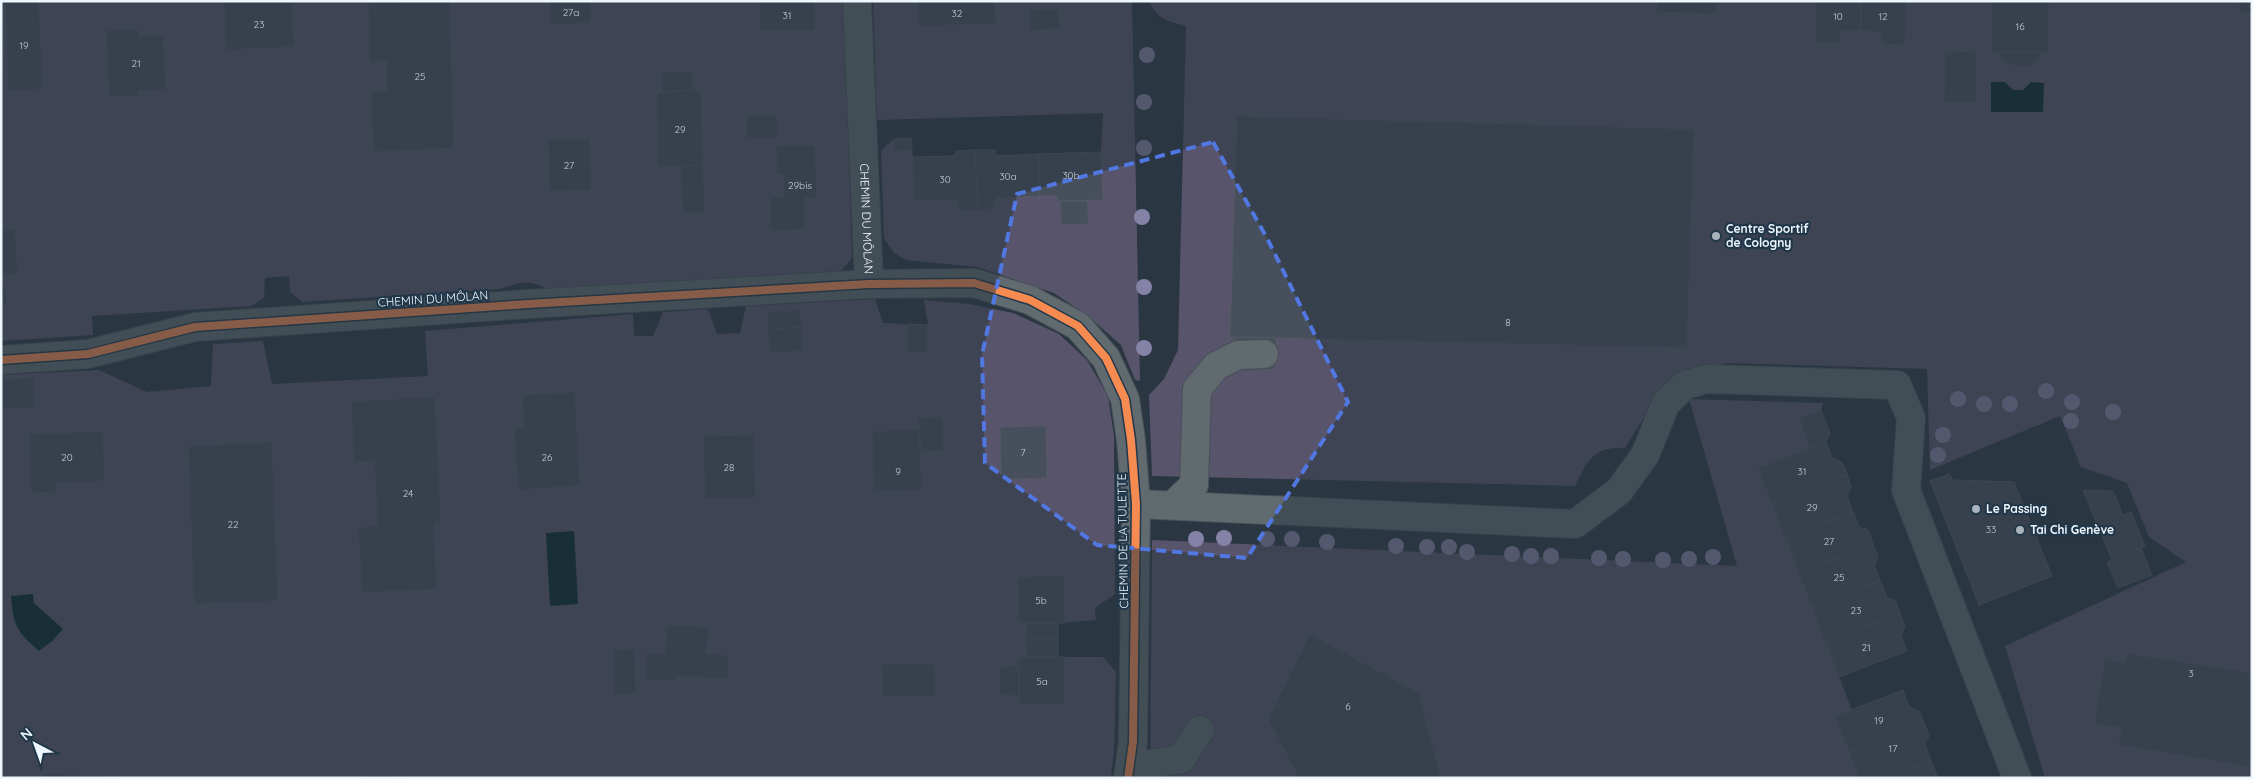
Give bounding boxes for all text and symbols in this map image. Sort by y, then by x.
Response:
house number: 27a [563,6,579,19]
house number: 32 [952,7,963,20]
house number: 31 [783,9,791,22]
house number: 10 [1833,10,1843,23]
house number: 12 [1878,10,1888,23]
house number: 23 [254,18,264,31]
house number: 16 [2015,20,2025,33]
house number: 19 [19,39,29,52]
house number: 21 [131,57,141,70]
house number: 25 [415,70,426,83]
house number: 29 [674,123,686,136]
house number: 27 [564,159,574,172]
street label: CHEMIN DU MÔLAN [857,163,877,274]
house number: 30b [1062,169,1080,182]
house number: 30a [999,170,1017,183]
house number: 30 [939,173,951,186]
house number: 29bis [788,179,812,192]
place label: Centre Sportif de Cologny [1726,221,1809,250]
marker: Centre Sportif de Cologny [1710,230,1722,242]
street label: CHEMIN DU MÔLAN [377,287,489,310]
house number: 8 [1505,316,1511,329]
house number: 7 [1020,446,1026,459]
house number: 20 [61,451,73,464]
house number: 26 [542,451,553,464]
house number: 28 [724,461,734,474]
house number: 9 [895,465,901,478]
house number: 31 [1798,465,1806,478]
street label: CHEMIN DE LA TULETTE [1114,473,1131,609]
house number: 24 [403,487,413,500]
house number: 29 [1806,501,1818,514]
place label: Le Passing [1986,501,2047,516]
marker: Le Passing [1970,503,1982,515]
house number: 22 [227,518,239,531]
place label: Tai Chi Genève [2030,522,2114,537]
house number: 33 [1986,523,1996,536]
marker: Tai Chi Genève [2014,524,2026,536]
house number: 27 [1824,535,1834,548]
house number: 25 [1834,571,1845,584]
house number: 5b [1035,594,1047,607]
house number: 23 [1851,604,1861,617]
house number: 21 [1861,641,1871,654]
house number: 3 [2188,667,2194,680]
house number: 5a [1036,675,1048,688]
house number: 6 [1345,700,1351,713]
house number: 19 [1874,714,1884,727]
north arrow [10,719,60,769]
text: N [17,724,36,744]
house number: 17 [1889,742,1897,755]

